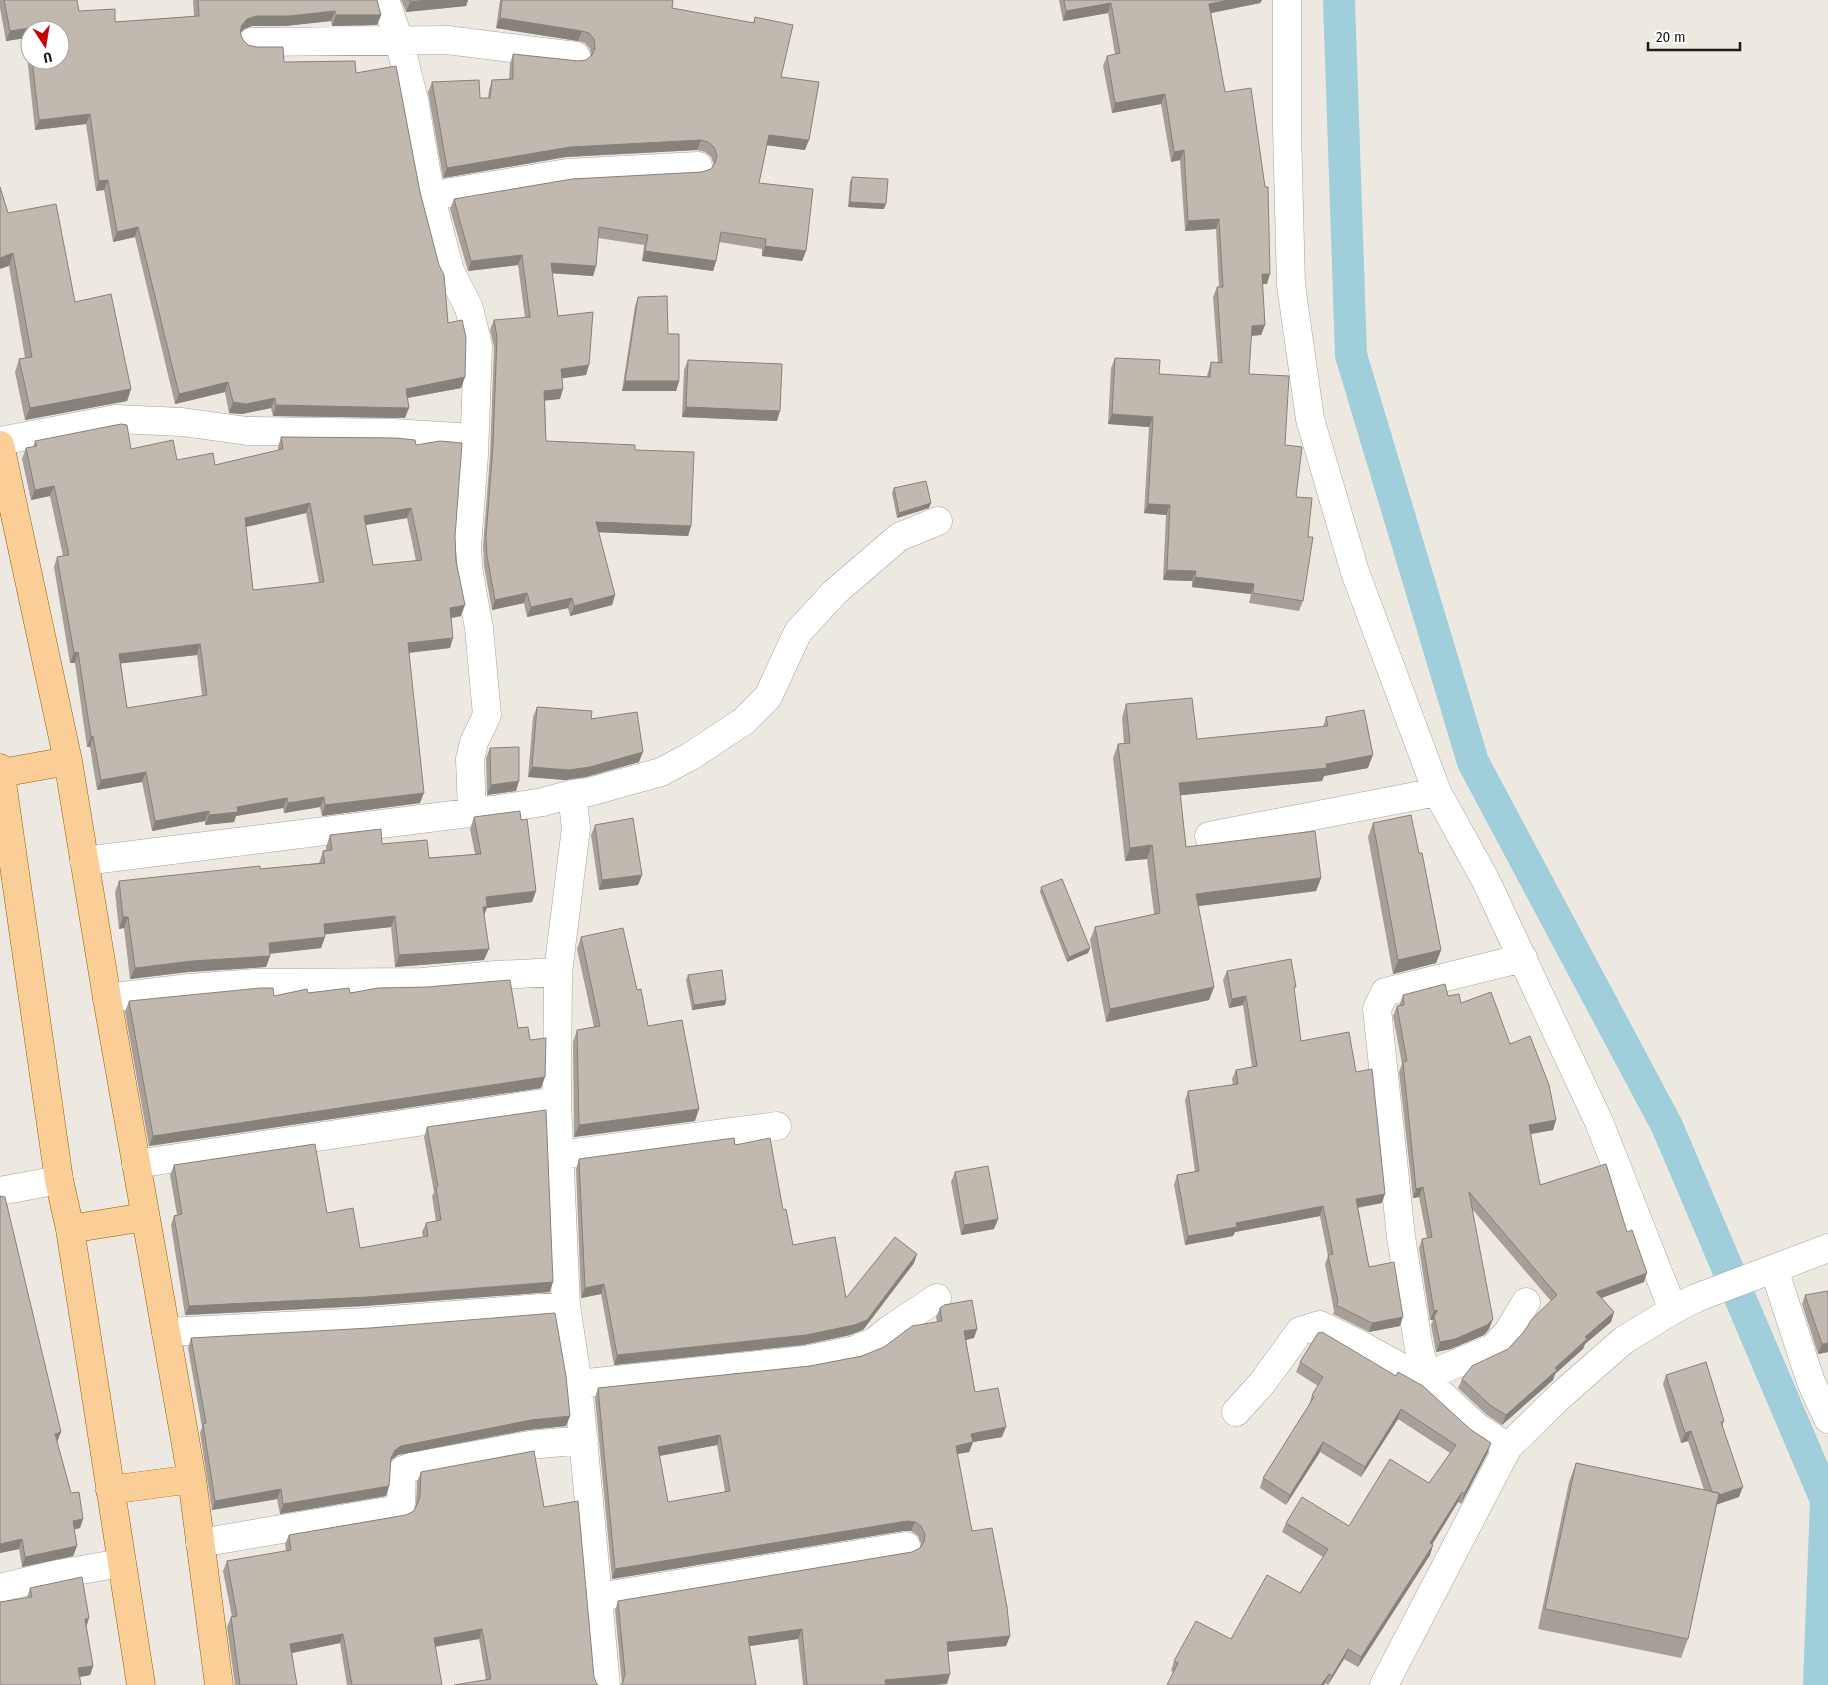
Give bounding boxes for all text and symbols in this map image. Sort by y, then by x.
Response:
north arrow [20,20,70,70]
scale bar [1648,20,1740,52]
text: 20 m [1656,28,1686,46]
text: U [42,48,53,66]

